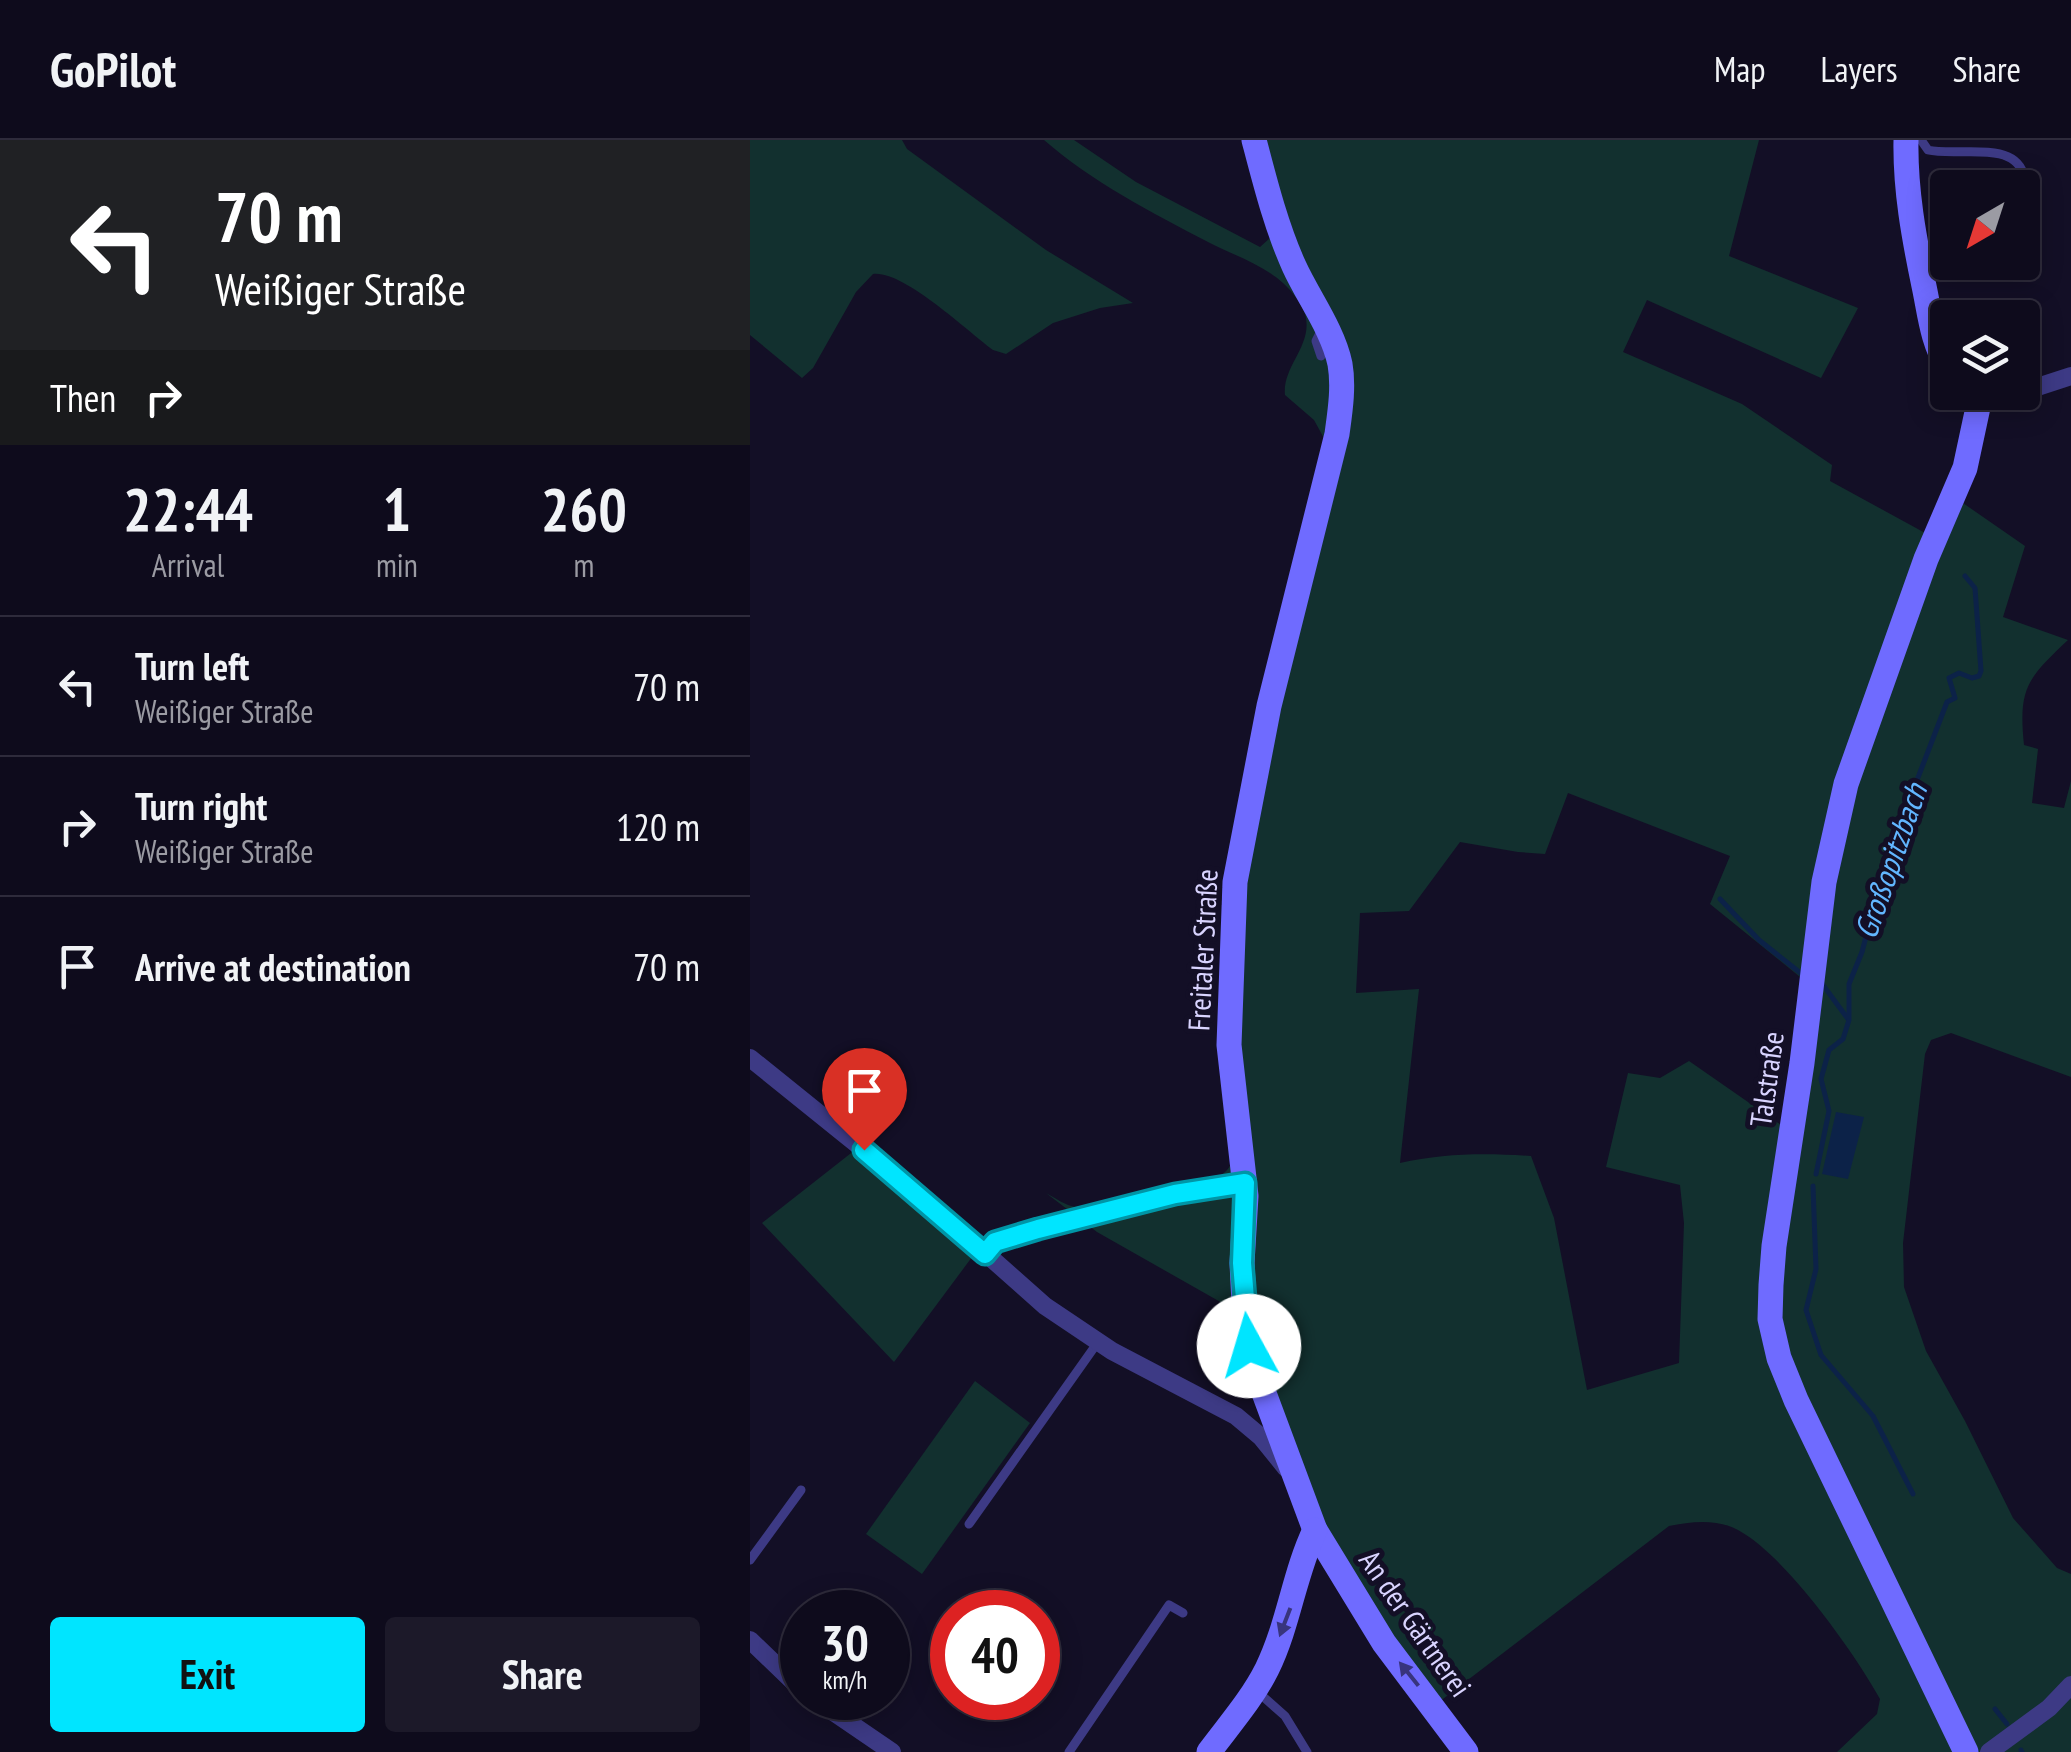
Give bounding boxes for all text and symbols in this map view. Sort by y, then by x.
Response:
text: GoPilot [50,38,176,100]
text: Map [1714,46,1765,92]
text: Layers [1820,46,1898,92]
text: Share [1953,46,2021,92]
north arrow [1930,170,2040,280]
map controls [1930,170,2040,410]
text: 70 m [215,171,343,261]
icon: left [50,180,180,310]
text: Weißiger Straße [215,259,466,317]
button: layers [1930,300,2040,410]
icon: right [136,370,191,425]
text: Then [50,373,116,422]
text: 22:44 [123,470,253,548]
text: 1 [383,470,411,548]
text: 260 [541,470,627,548]
text: Arrival [152,544,224,586]
text: min [376,544,418,586]
text: m [573,544,594,586]
text: Turn left [135,641,249,690]
icon: left [50,659,105,714]
text: 70 m [633,662,700,711]
text: Weißiger Straße [135,690,314,732]
water label: Großopitzbach [1844,776,1937,944]
text: Turn right [135,781,267,830]
icon: right [50,799,105,854]
text: 120 m [616,802,700,851]
text: Weißiger Straße [135,830,314,872]
street label: Freitaler Straße [1178,868,1226,1032]
icon: arrive [50,939,105,994]
text: Arrive at destination [135,942,411,991]
text: 70 m [633,942,700,991]
street label: Talstraße [1740,1029,1792,1129]
pin [822,1048,907,1151]
icon: arrive [837,1063,892,1118]
position arrow [1197,1294,1301,1398]
street label: An der Gärtnerei [1351,1542,1481,1704]
speed limit sign: 40 [930,1590,1060,1720]
one-way arrow [1277,1607,1292,1637]
text: 30 [821,1610,869,1675]
button: Exit [50,1617,365,1732]
button: Share [385,1617,700,1732]
one-way arrow [1399,1661,1420,1686]
text: km/h [823,1664,867,1696]

